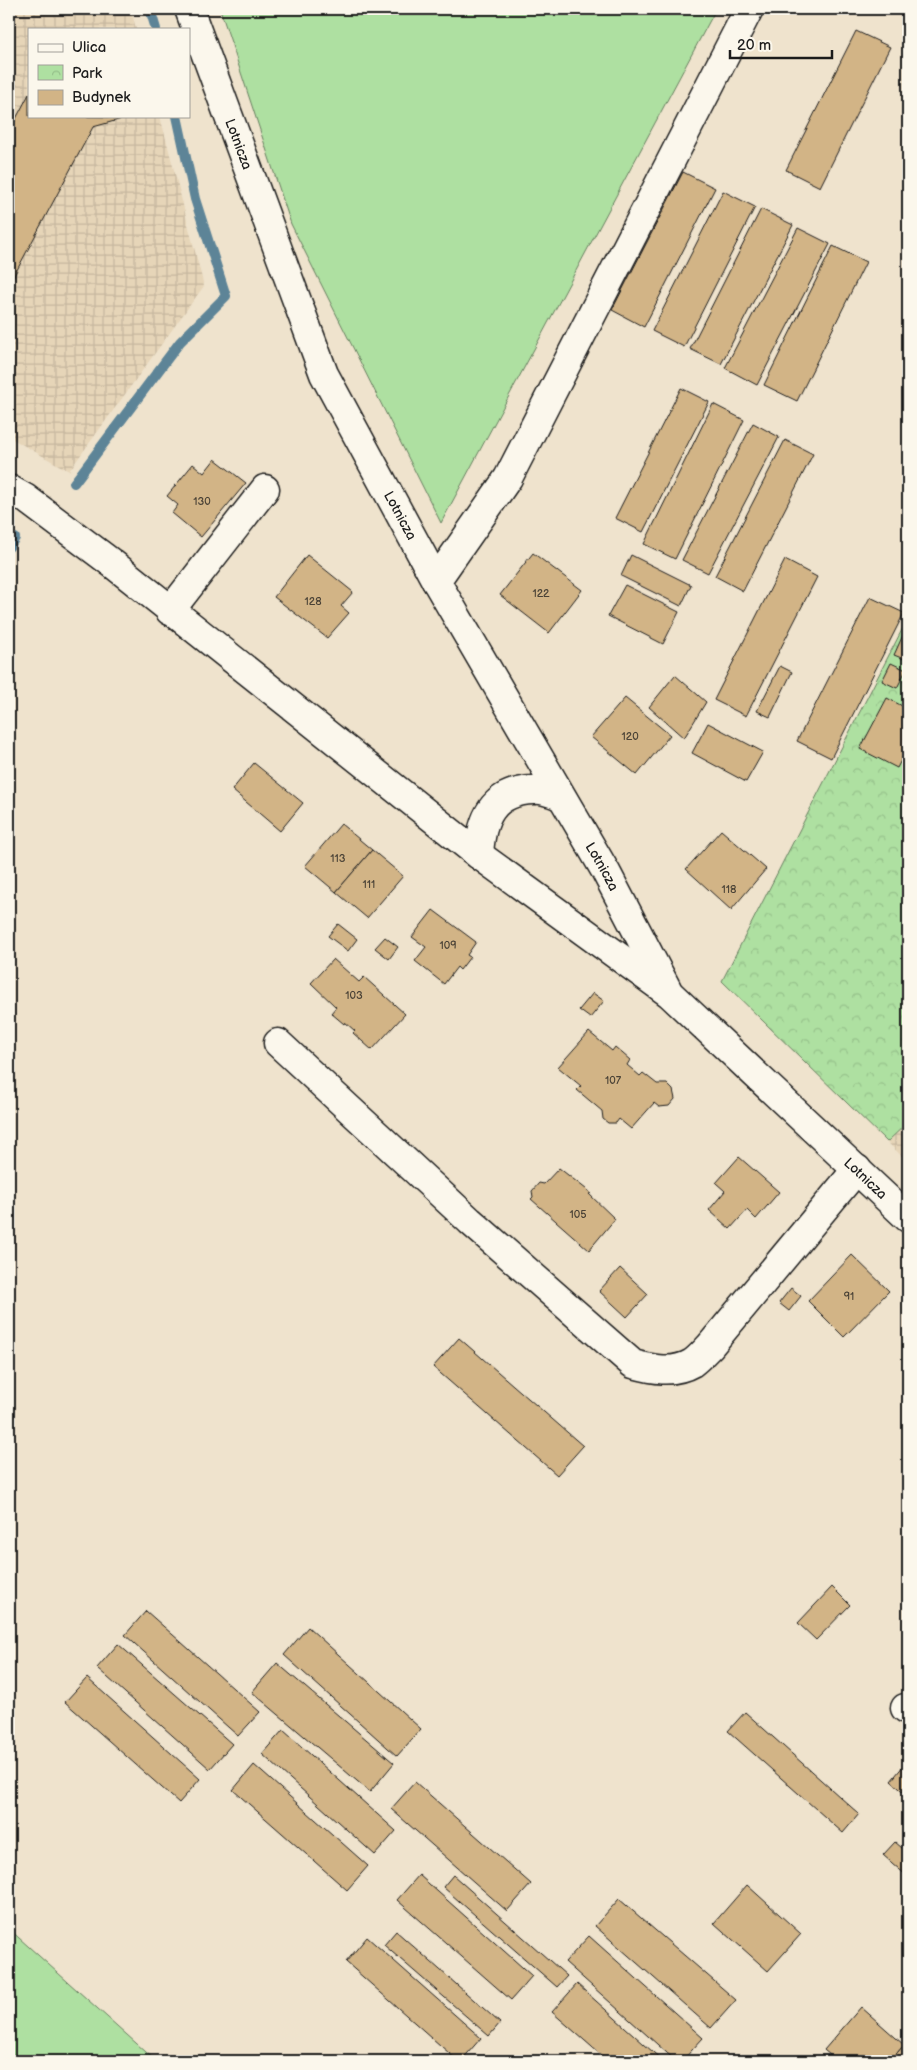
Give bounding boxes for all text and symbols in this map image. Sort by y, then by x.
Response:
legend [28,28,190,118]
scale bar [730,28,832,60]
text: 20 m [737,36,771,55]
text: Ulica [72,38,106,57]
text: Park [72,64,103,83]
text: Budynek [72,88,131,107]
street label: Lotnicza [222,116,256,172]
street label: Lotnicza [380,488,421,543]
house number: 130 [193,495,211,508]
house number: 122 [532,587,550,600]
house number: 128 [304,595,322,608]
house number: 120 [621,730,639,743]
street label: Lotnicza [582,839,623,894]
house number: 113 [330,852,346,865]
house number: 111 [363,878,375,891]
house number: 118 [722,883,736,896]
house number: 109 [439,939,457,952]
house number: 103 [345,989,363,1002]
house number: 107 [605,1074,622,1087]
street label: Lotnicza [841,1154,891,1203]
house number: 105 [569,1208,587,1221]
house number: 91 [844,1290,854,1303]

